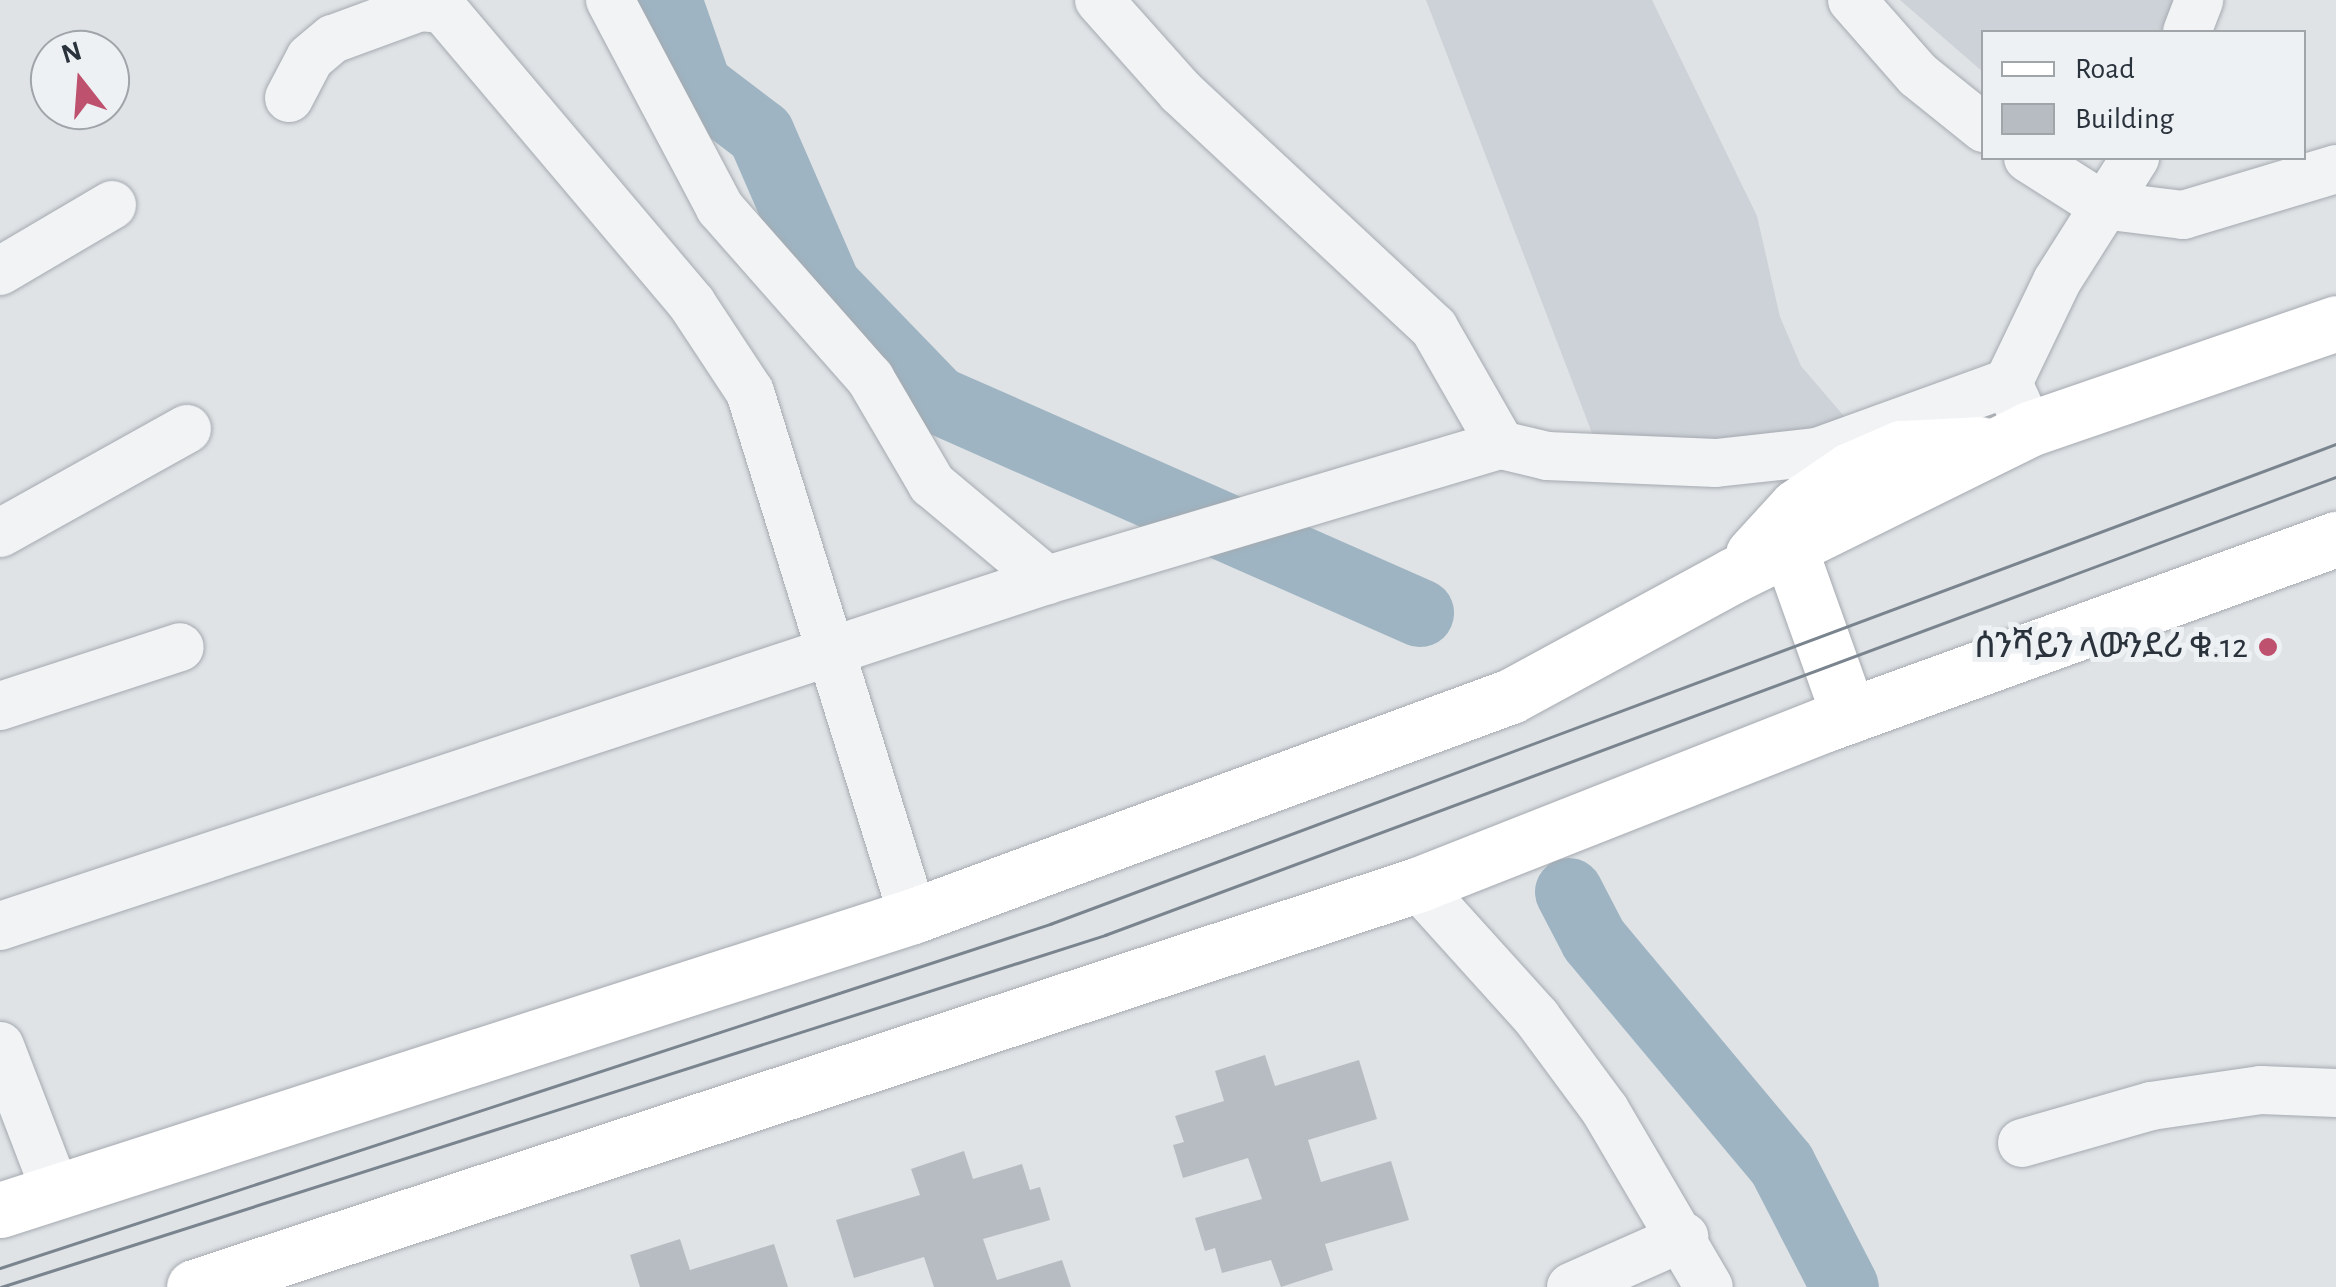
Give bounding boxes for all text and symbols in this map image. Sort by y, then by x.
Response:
north arrow [30,30,130,130]
legend [1981,30,2306,160]
text: N [58,37,85,69]
text: Road [2075,54,2135,84]
text: Building [2075,104,2174,134]
place label: ሰንሻይን ላውንደሪ ቁ.12 [1974,626,2248,668]
marker: ሰንሻይን ላውንደሪ ቁ.12 [2257,636,2279,658]

